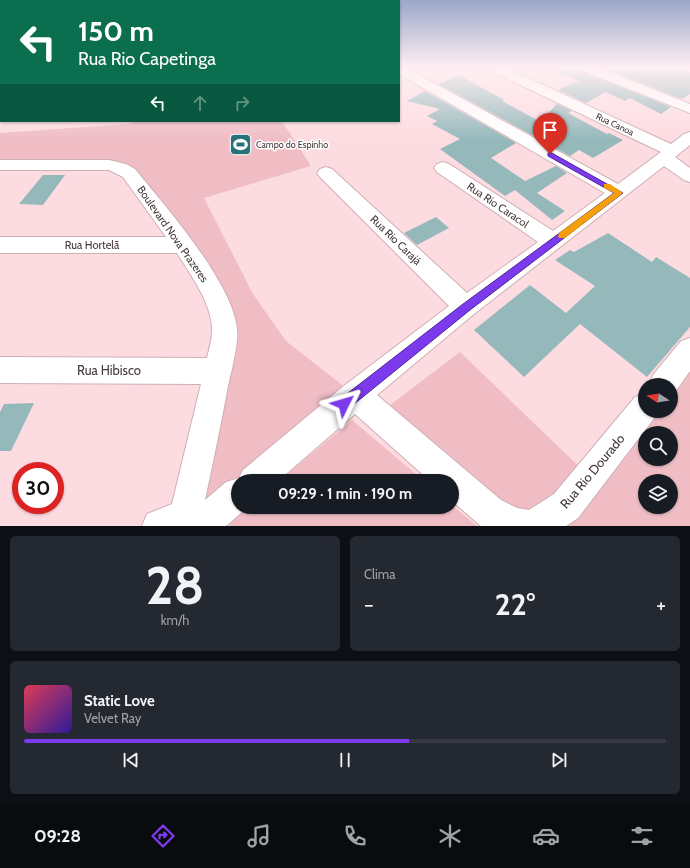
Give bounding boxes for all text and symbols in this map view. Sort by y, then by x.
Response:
text: 150 m [78,14,154,48]
icon: left [12,16,64,68]
text: Rua Rio Capetinga [78,48,216,70]
icon: left [147,92,169,114]
icon: ahead [189,92,211,114]
icon: right [231,92,253,114]
street label: Rua Canoa [594,110,636,138]
pin [533,113,567,154]
icon: arrive [539,119,561,141]
sports icon: Campo do Espinho [228,131,254,157]
place label: Campo do Espinho [256,139,328,150]
street label: Rua Rio Caracol [464,179,532,231]
street label: Boulevard Nova Prazeres [134,183,212,285]
street label: Rua Rio Carajá [367,212,425,268]
street label: Rua Hortelã [65,238,120,252]
street label: Rua Hibisco [77,362,141,378]
north arrow [638,378,678,418]
map controls [638,378,678,514]
position arrow [323,383,365,425]
button: search [638,426,678,466]
street label: Rua Rio Dourado [556,431,628,511]
speed limit sign: 30 [12,462,64,514]
button: layers [638,474,678,514]
text: 09:29 · 1 min · 190 m [278,485,412,503]
text: 28 [146,554,204,617]
text: Clima [364,566,395,582]
text: 22° [495,586,535,623]
text: − [364,591,374,618]
text: + [656,591,666,618]
text: km/h [161,612,189,628]
text: Static Love [84,692,155,710]
text: Velvet Ray [84,710,141,726]
icon: previous [120,749,142,771]
icon: pause [334,749,356,771]
icon: next [548,749,570,771]
icon: directions [149,822,177,850]
icon: music [245,822,273,850]
icon: phone [341,822,369,850]
icon: climate [436,822,464,850]
icon: car [532,822,560,850]
icon: filters [628,822,656,850]
text: 09:28 [34,825,81,847]

